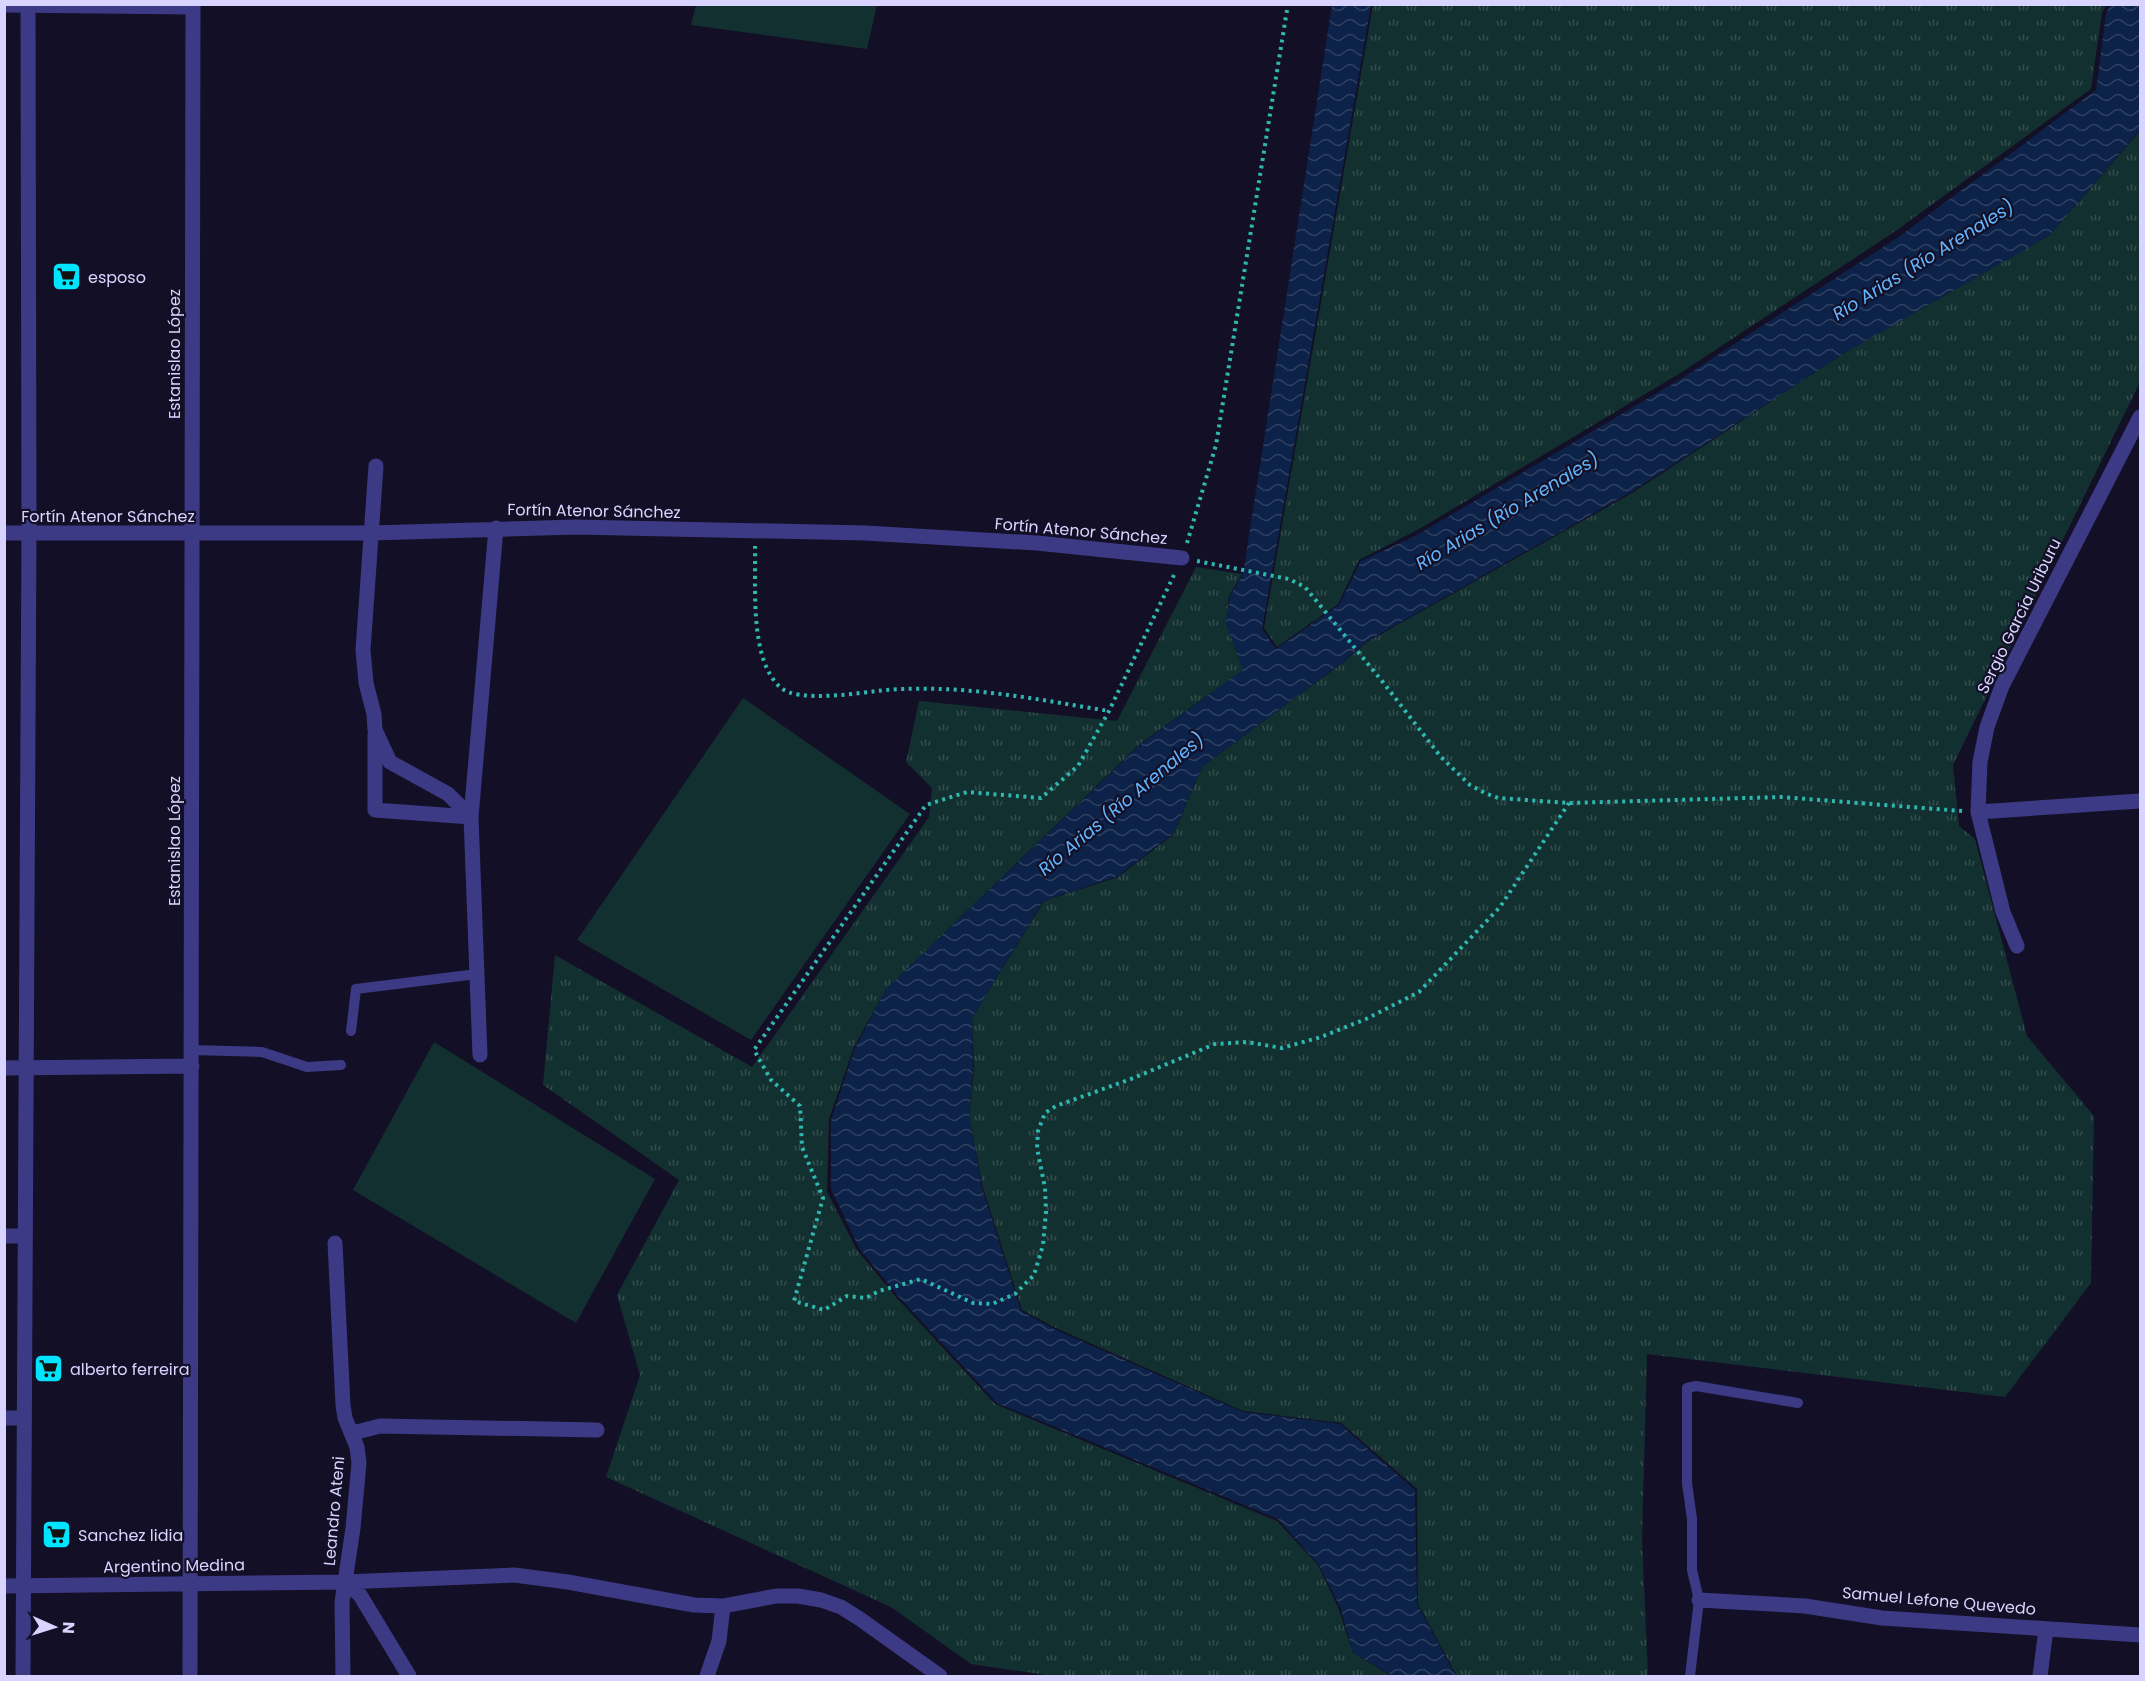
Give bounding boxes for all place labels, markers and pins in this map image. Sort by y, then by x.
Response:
supermarket icon: esposo [51,261,83,293]
place label: esposo [88,266,146,289]
supermarket icon: alberto ferreira [33,1353,65,1385]
place label: alberto ferreira [70,1358,190,1381]
supermarket icon: Sanchez lidia [41,1519,73,1551]
place label: Sanchez lidia [78,1524,183,1547]

